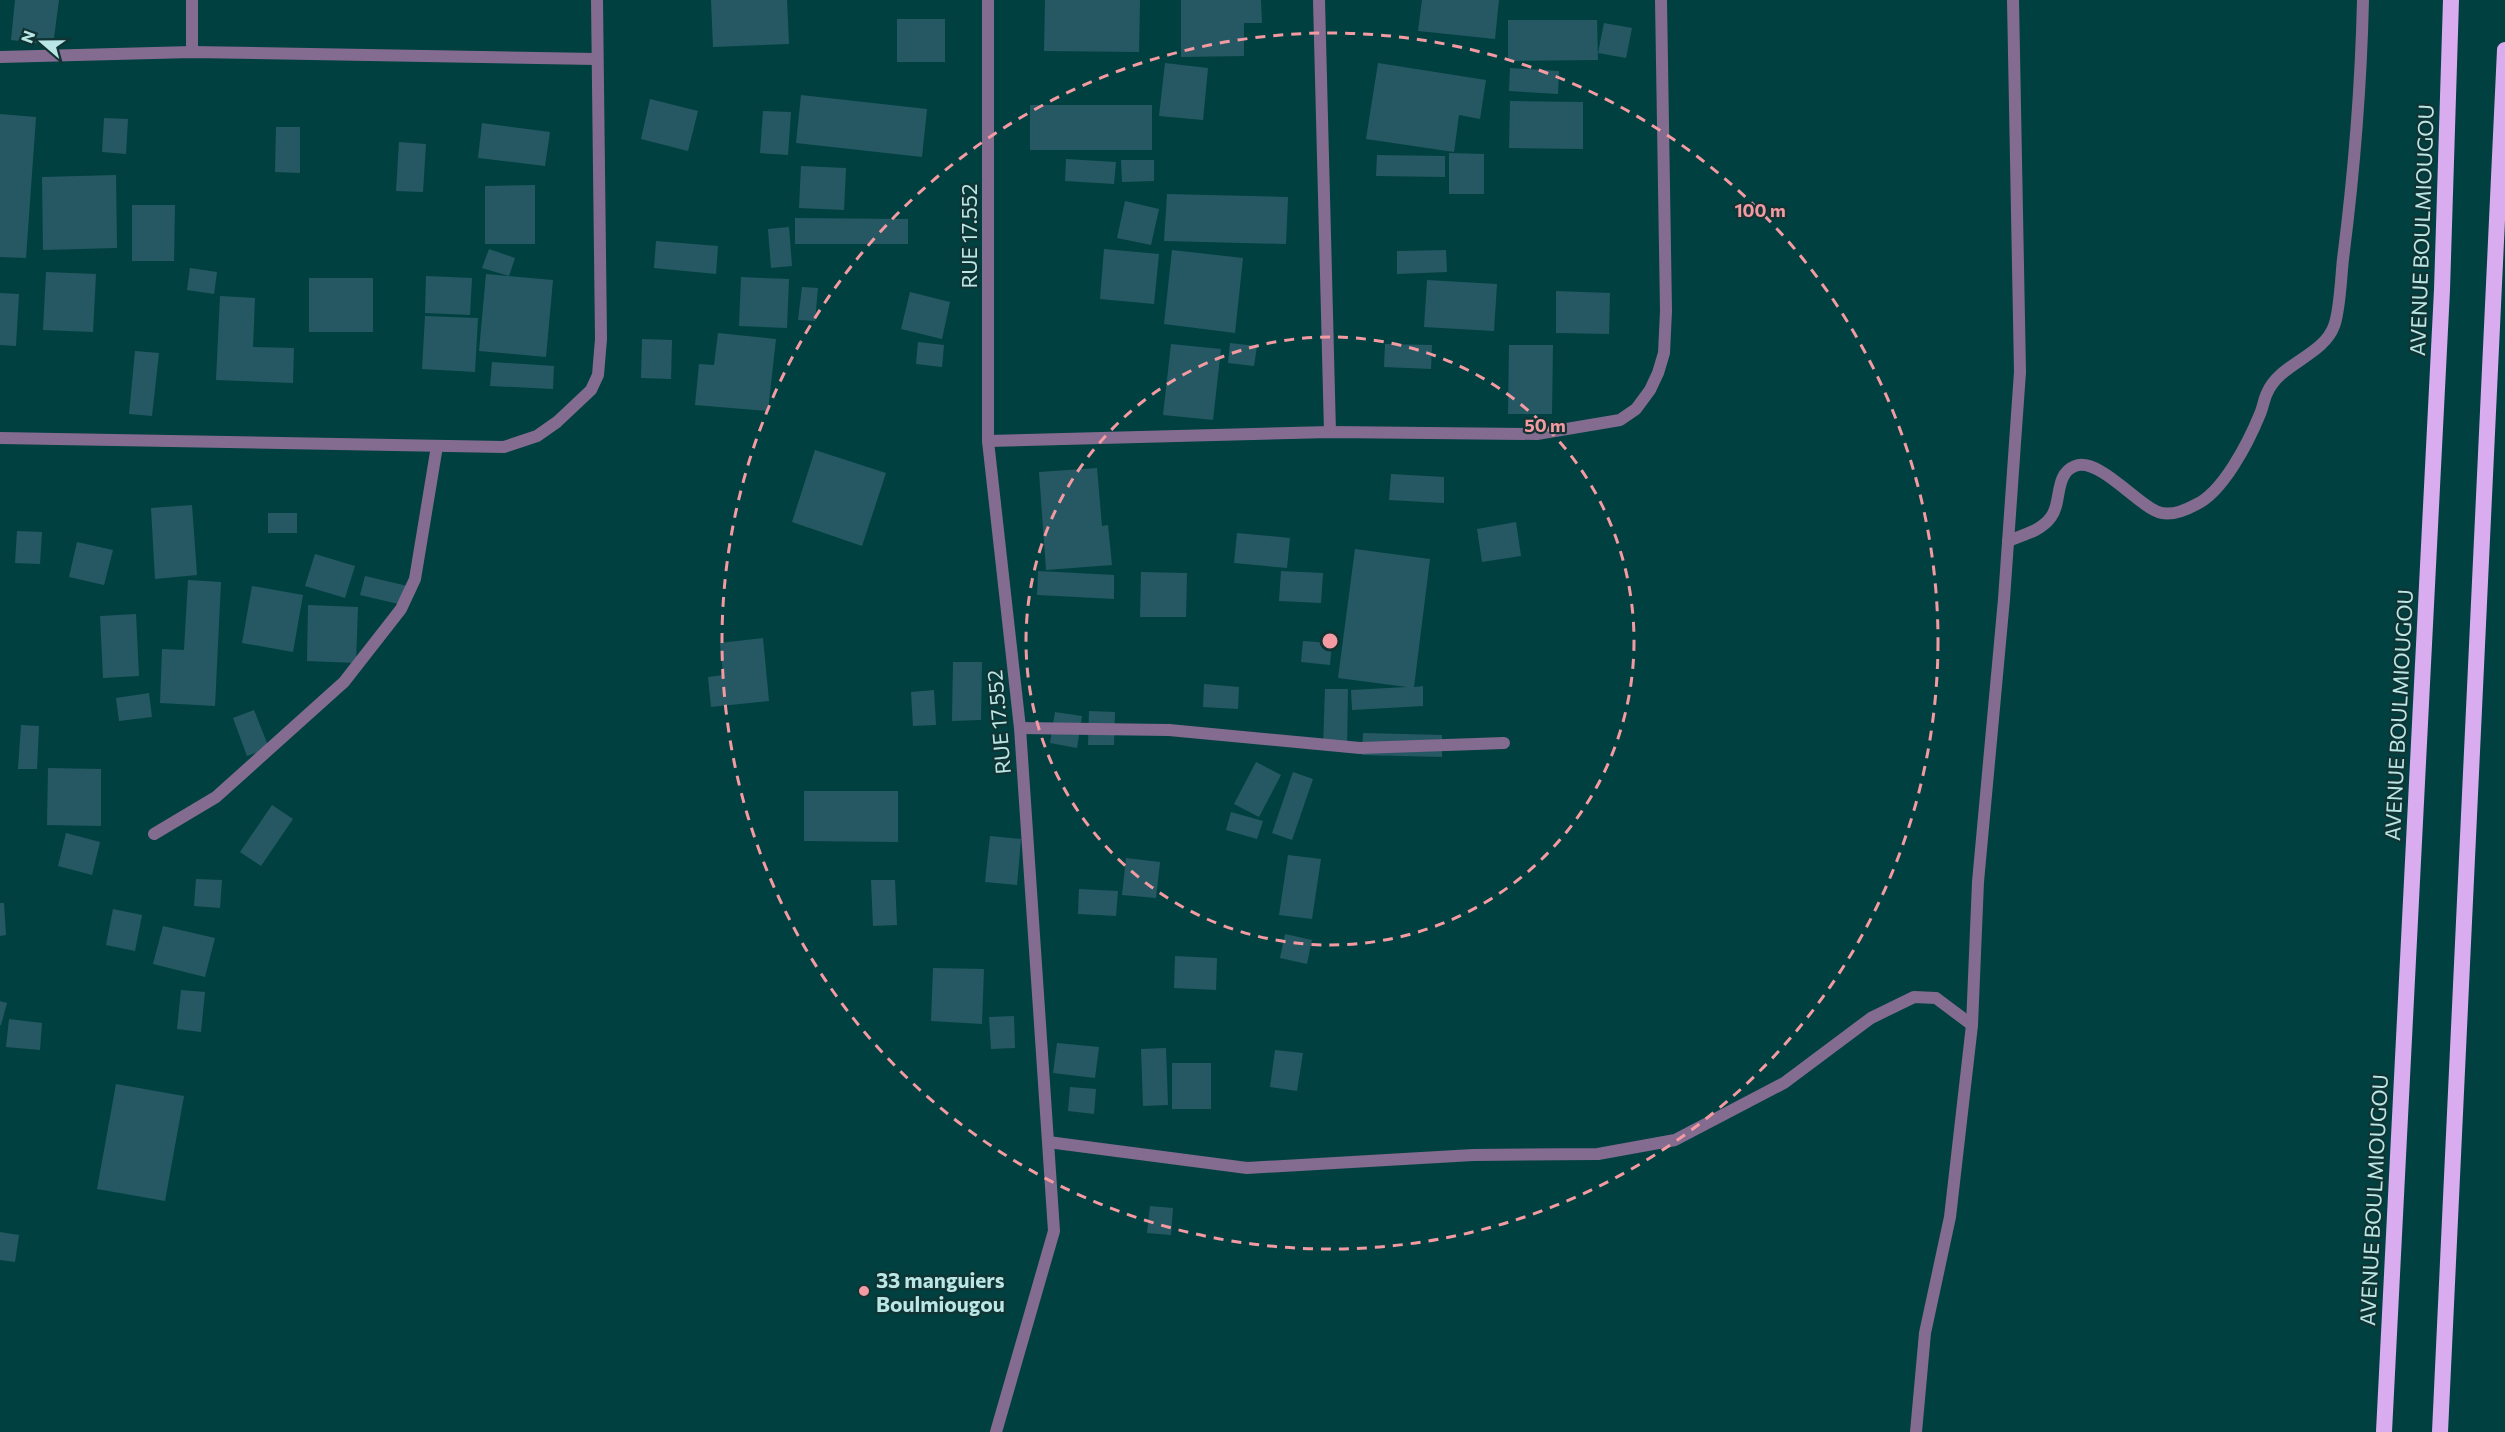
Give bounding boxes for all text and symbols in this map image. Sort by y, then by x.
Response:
north arrow [12,12,72,72]
text: N [16,28,38,46]
street label: AVENUE BOULMIOUGOU [2404,104,2438,356]
street label: RUE 17.552 [956,184,981,288]
text: 100 m [1734,199,1786,221]
text: 50 m [1524,414,1566,436]
street label: AVENUE BOULMIOUGOU [2379,589,2417,841]
centre of rings [1320,631,1340,651]
street label: RUE 17.552 [981,669,1015,775]
street label: AVENUE BOULMIOUGOU [2354,1074,2392,1326]
place label: 33 manguiers Boulmiougou [876,1267,1005,1316]
marker: 33 manguiers Boulmiougou [857,1284,871,1298]

